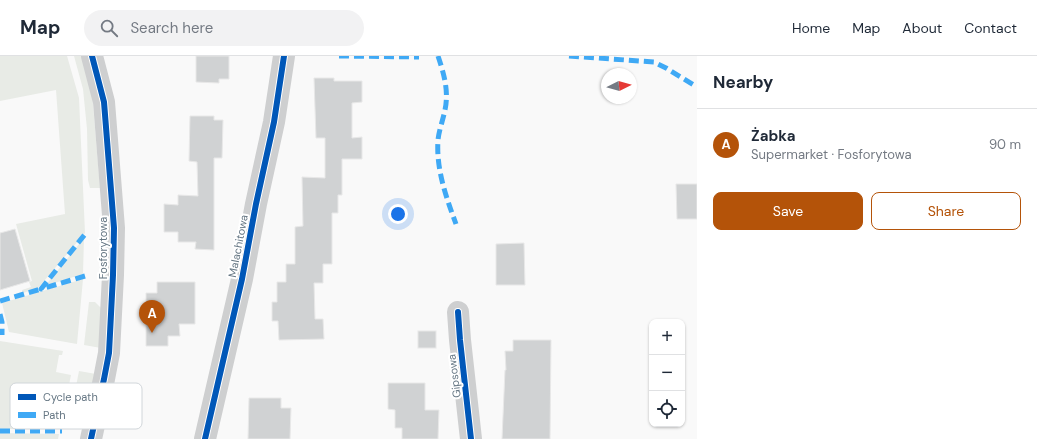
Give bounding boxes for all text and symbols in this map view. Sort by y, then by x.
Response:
search box [84,10,364,46]
text: Map [20,15,60,40]
icon: search [98,17,120,39]
text: Search here [130,18,213,38]
text: Home [792,19,830,37]
text: Map [852,19,880,37]
text: About [902,19,942,37]
text: Contact [964,19,1017,37]
north arrow [601,68,637,104]
text: Nearby [713,71,773,93]
text: Żabka [751,126,795,146]
text: A [721,136,731,153]
text: 90 m [989,136,1021,153]
text: Supermarket · Fosforytowa [751,146,912,163]
button: Save [713,192,863,230]
button: Share [871,192,1021,230]
your location [388,204,408,224]
street label: Malachitowa [225,213,251,279]
street label: Fosforytowa [96,217,110,279]
pin: A [139,300,165,333]
map controls [649,319,685,427]
button: + [649,319,685,355]
street label: Gipsowa [444,353,464,399]
button: − [649,355,685,391]
legend [10,383,142,429]
text: Cycle path [43,390,98,404]
button: locate [649,391,685,427]
text: Path [43,408,66,422]

